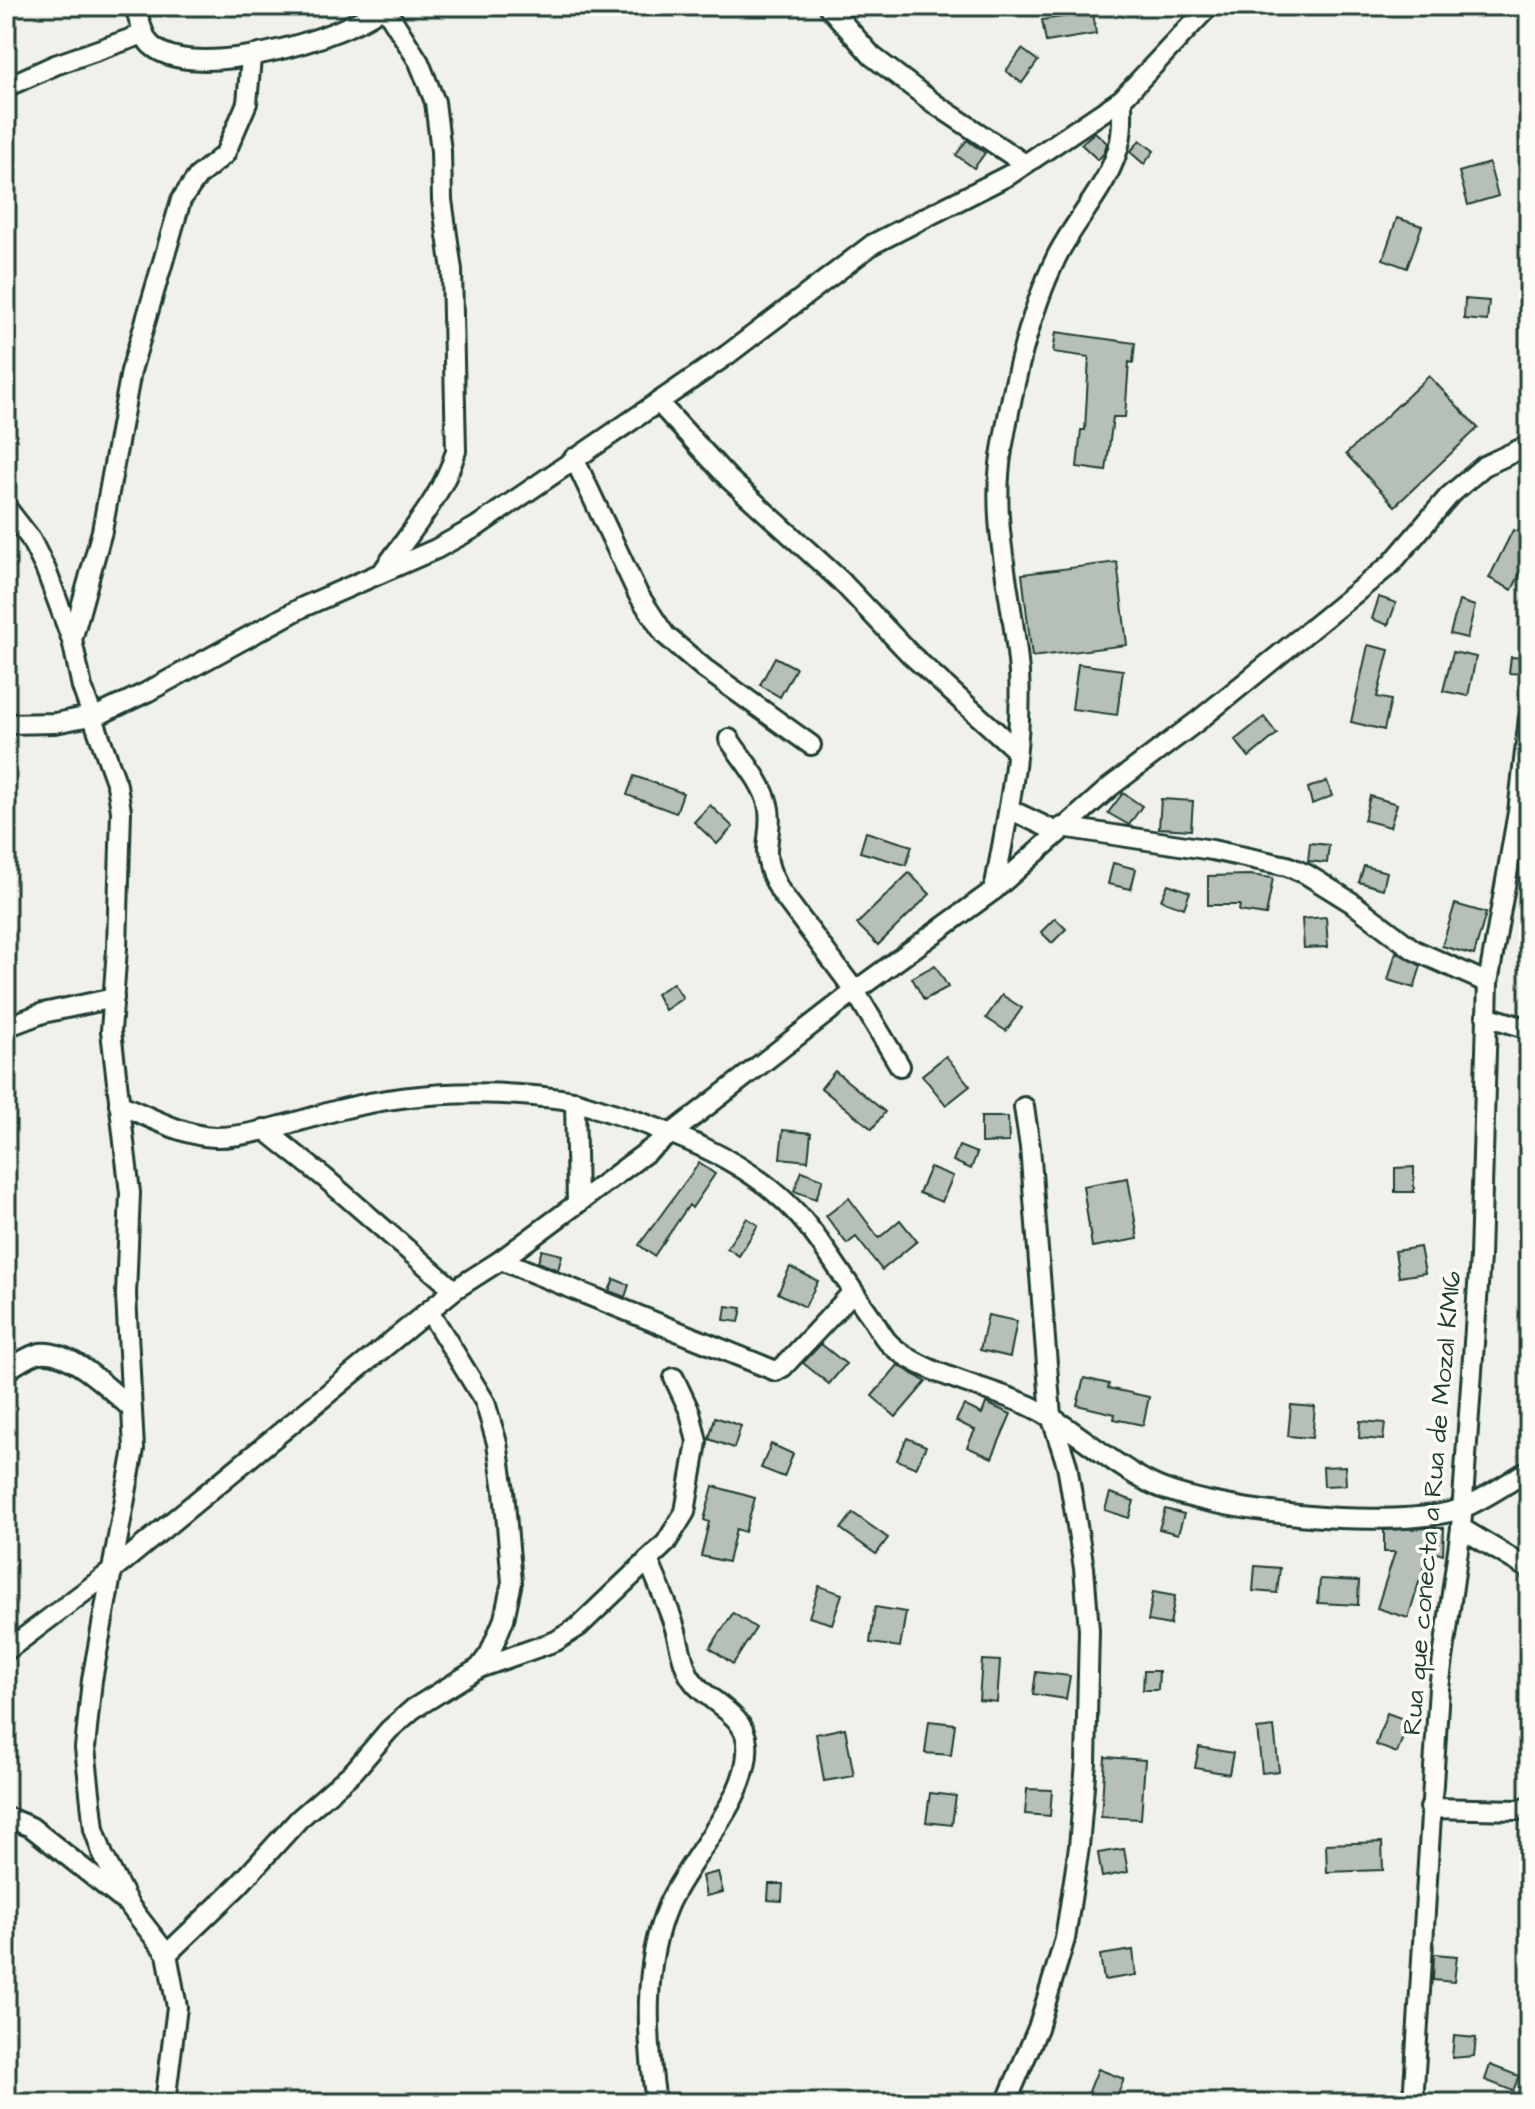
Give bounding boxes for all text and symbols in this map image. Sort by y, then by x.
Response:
street label: Rua que conecta a Rua de Mozal KM16 [1394,1270,1470,1737]

